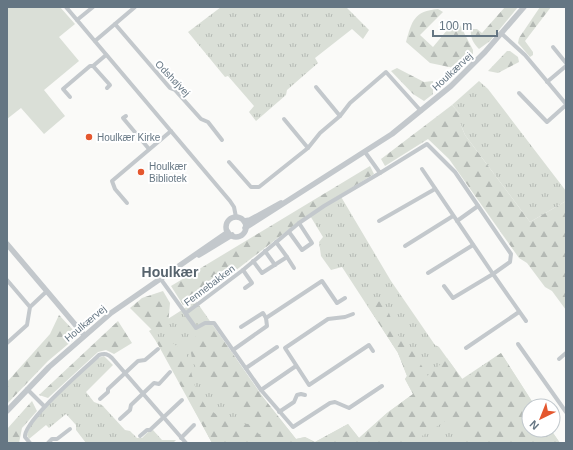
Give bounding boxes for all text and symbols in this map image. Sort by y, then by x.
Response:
scale bar [433,12,497,38]
text: 100 m [439,19,472,33]
street label: Houlkærvej [430,50,475,93]
street label: Odshøjvej [153,58,192,98]
marker: Houlkær Kirke [84,132,94,142]
place label: Houlkær Kirke [97,132,161,143]
place label: Houlkær Bibliotek [149,161,188,184]
marker: Houlkær Bibliotek [136,167,146,177]
street label: Fennebakken [182,263,237,308]
district label: Houlkær [142,264,199,280]
street label: Houlkærvej [62,303,108,344]
north arrow [521,398,561,438]
text: N [527,418,541,432]

